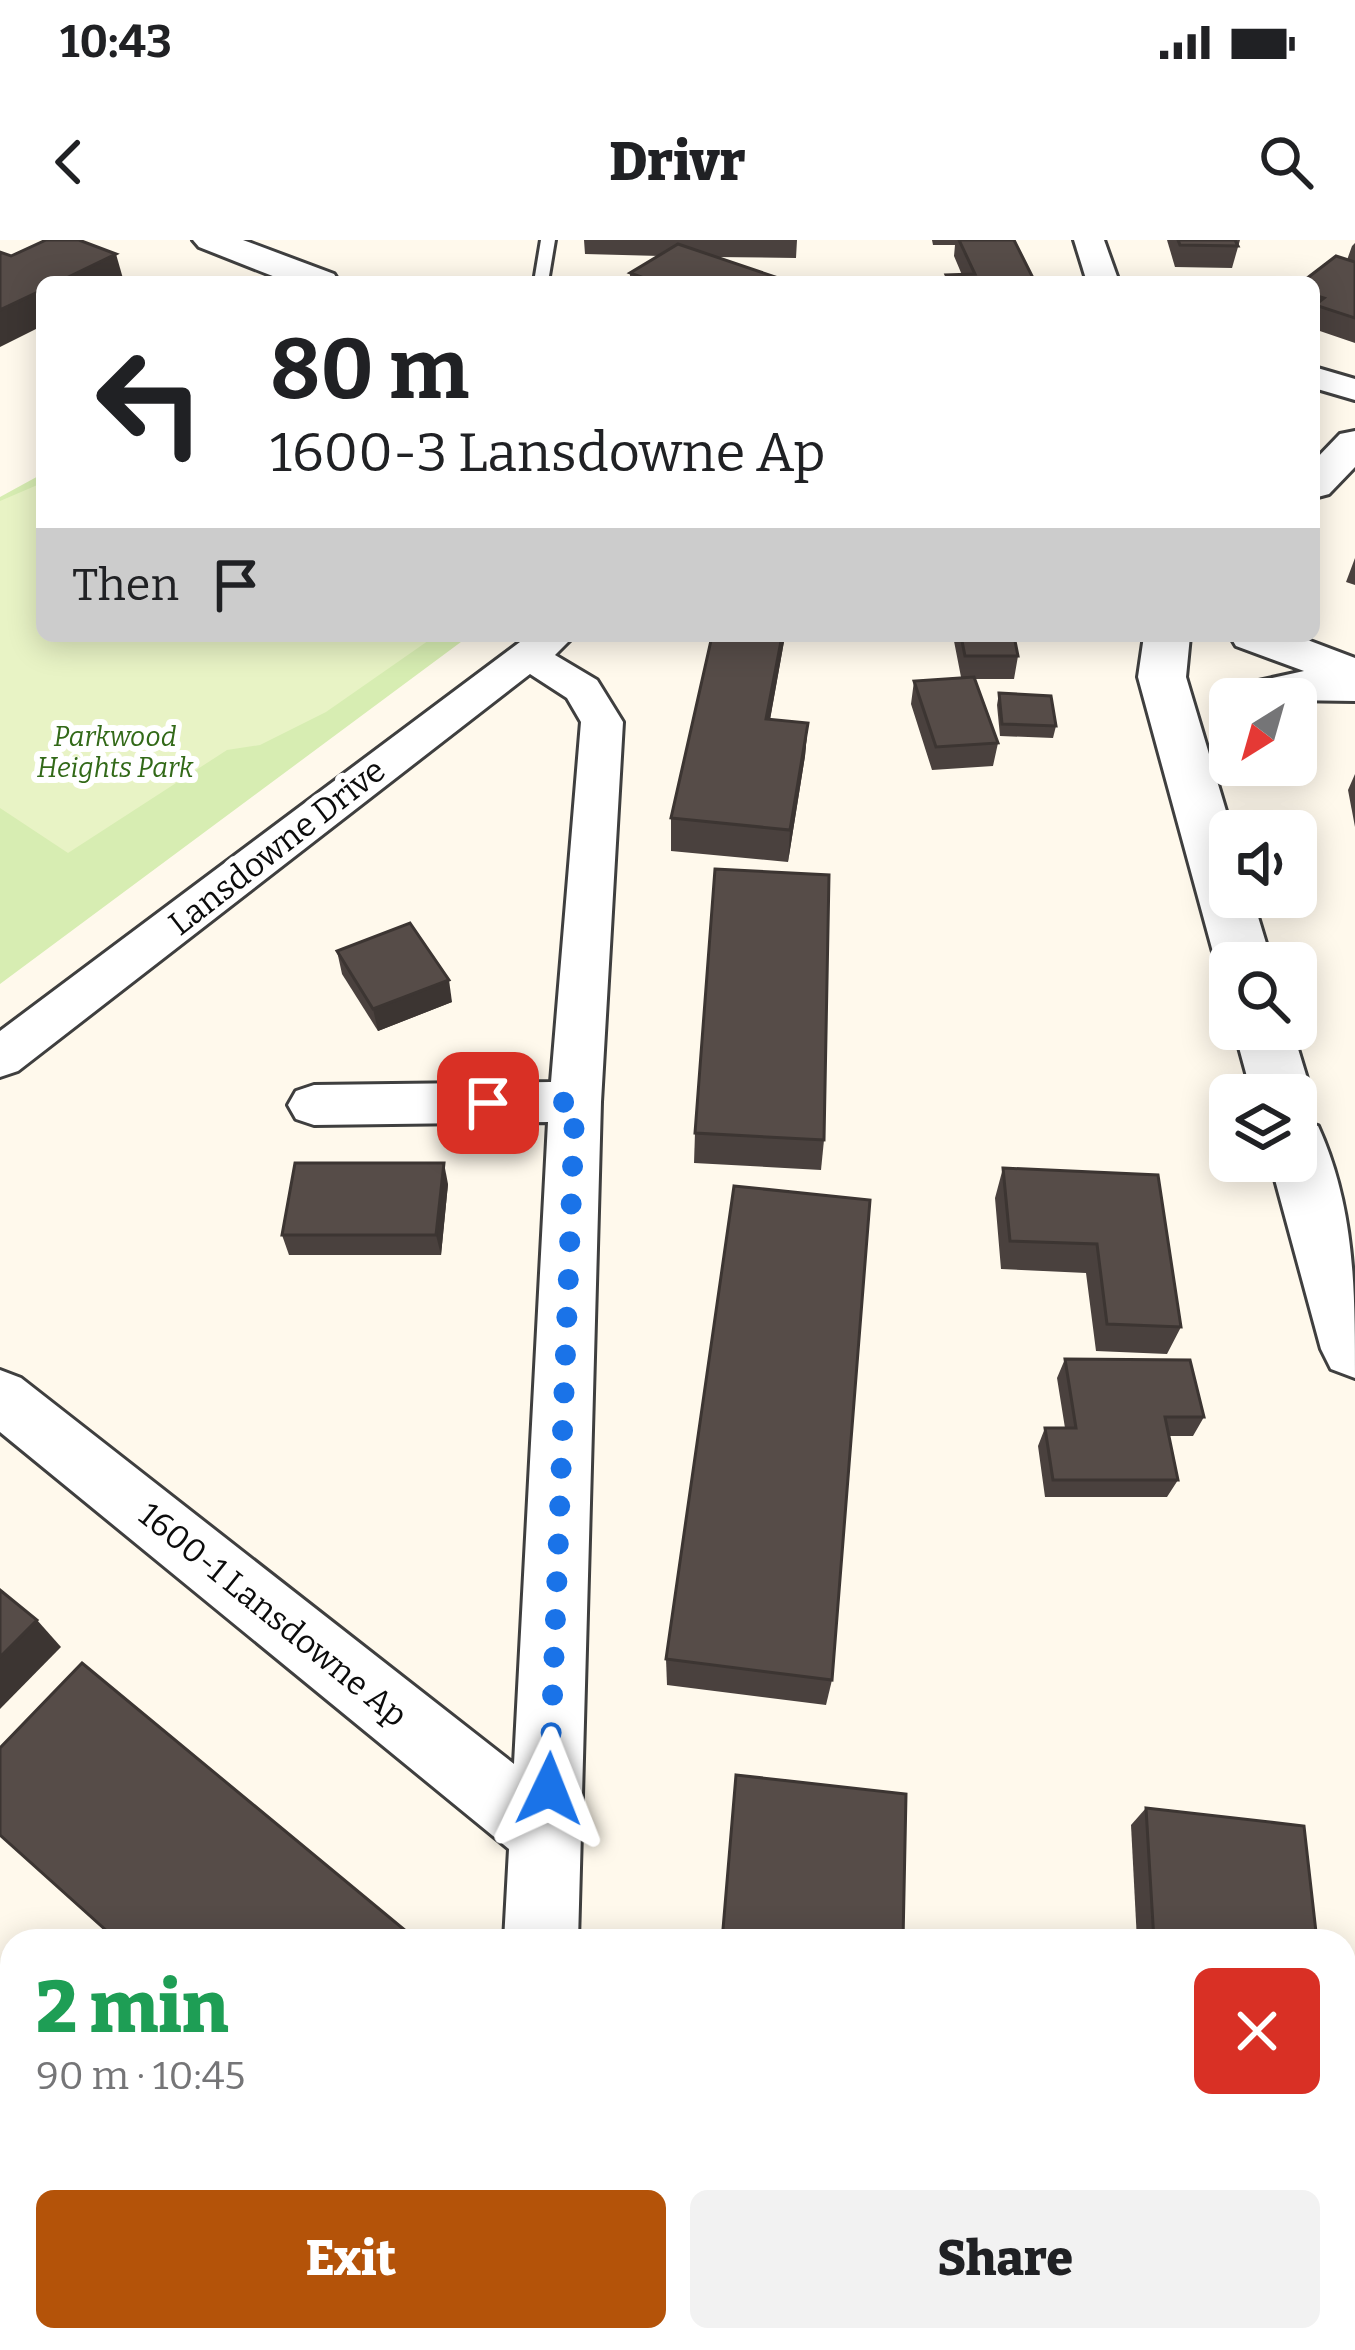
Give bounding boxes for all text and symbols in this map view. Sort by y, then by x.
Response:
text: 10:43 [60,15,172,69]
icon: back [36,129,102,195]
icon: search [1253,129,1319,195]
text: Drivr [609,130,746,194]
text: 80 m [270,319,469,420]
icon: left [72,324,228,480]
text: 1600-3 Lansdowne Ap [270,421,825,485]
icon: arrive [203,552,269,618]
text: Then [72,558,179,612]
north arrow [1209,678,1317,786]
map controls [1209,678,1317,1182]
park label: Parkwood Heights Park [37,721,194,784]
street label: Lansdowne Drive [161,750,393,944]
button: sound [1209,810,1317,918]
button: search [1209,942,1317,1050]
pin [437,1052,539,1154]
icon: arrive [455,1070,521,1136]
button: layers [1209,1074,1317,1182]
street label: 1600-1 Lansdowne Ap [131,1495,415,1735]
position arrow [486,1726,612,1852]
text: 2 min [36,1965,228,2051]
button: close [1194,1968,1320,2094]
text: 90 m · 10:45 [36,2053,245,2099]
button: Exit [36,2190,666,2328]
button: Share [690,2190,1320,2328]

